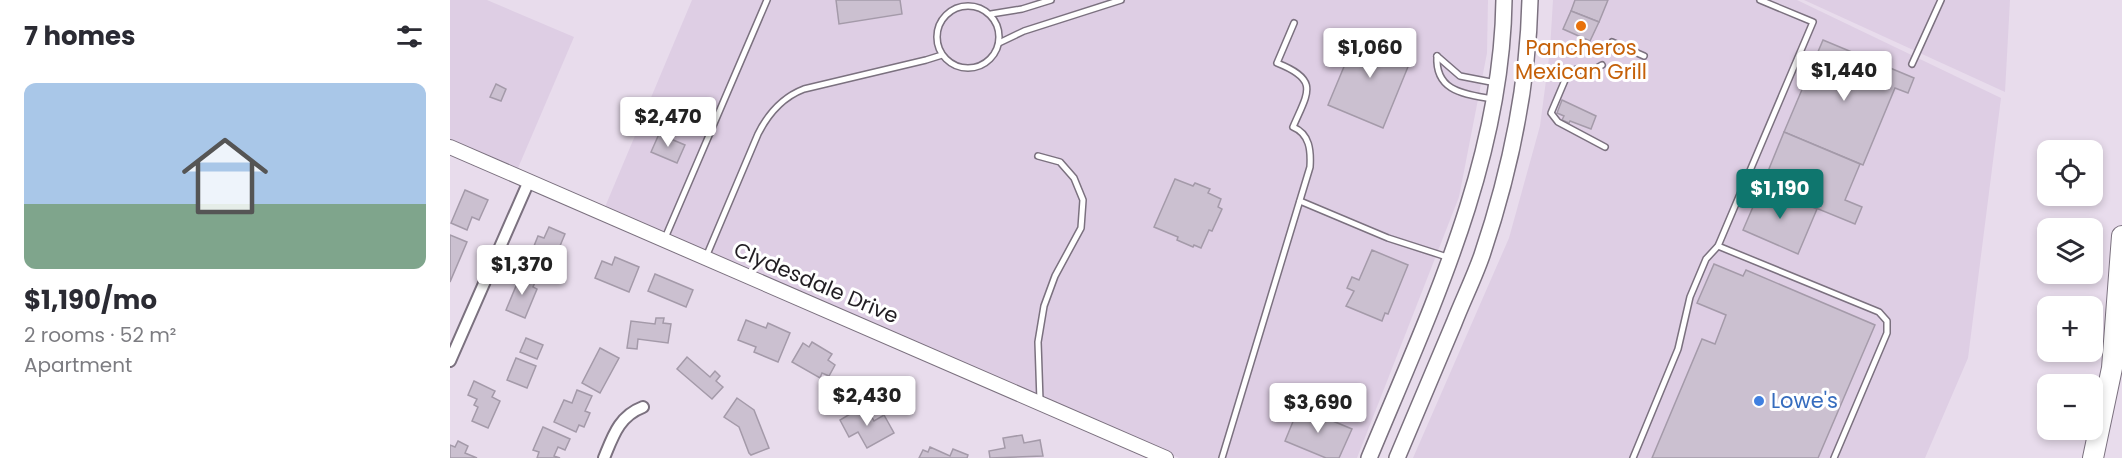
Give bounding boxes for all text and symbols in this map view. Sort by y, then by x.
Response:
text: 7 homes [24,18,136,54]
marker: Pancheros Mexican Grill [1574,19,1588,33]
icon: filters [393,20,426,53]
pin: $1,060 [1321,28,1419,79]
text: $1,060 [1337,33,1403,61]
place label: Pancheros Mexican Grill [1515,33,1647,86]
pin: $1,440 [1795,51,1893,102]
text: $1,440 [1811,56,1877,84]
pin: $2,470 [619,97,717,148]
text: $2,470 [634,102,702,130]
icon: home [171,122,279,230]
map controls [2037,140,2103,440]
button: locate [2037,140,2103,206]
pin: $1,190 [1731,169,1829,220]
text: $1,190 [1750,174,1810,202]
button: layers [2037,218,2103,284]
street label: Clydesdale Drive [729,235,903,330]
pin: $1,370 [473,245,571,296]
text: $1,370 [491,250,553,278]
text: $1,190/mo [24,282,157,318]
button: + [2037,296,2103,362]
text: 2 rooms · 52 m² [24,321,176,349]
text: Apartment [24,351,132,379]
button: − [2037,374,2103,440]
pin: $2,430 [818,376,916,427]
text: $2,430 [833,381,902,409]
pin: $3,690 [1269,383,1367,434]
place label: Lowe's [1771,386,1838,415]
text: $3,690 [1283,388,1353,416]
marker: Lowe's [1752,394,1766,408]

